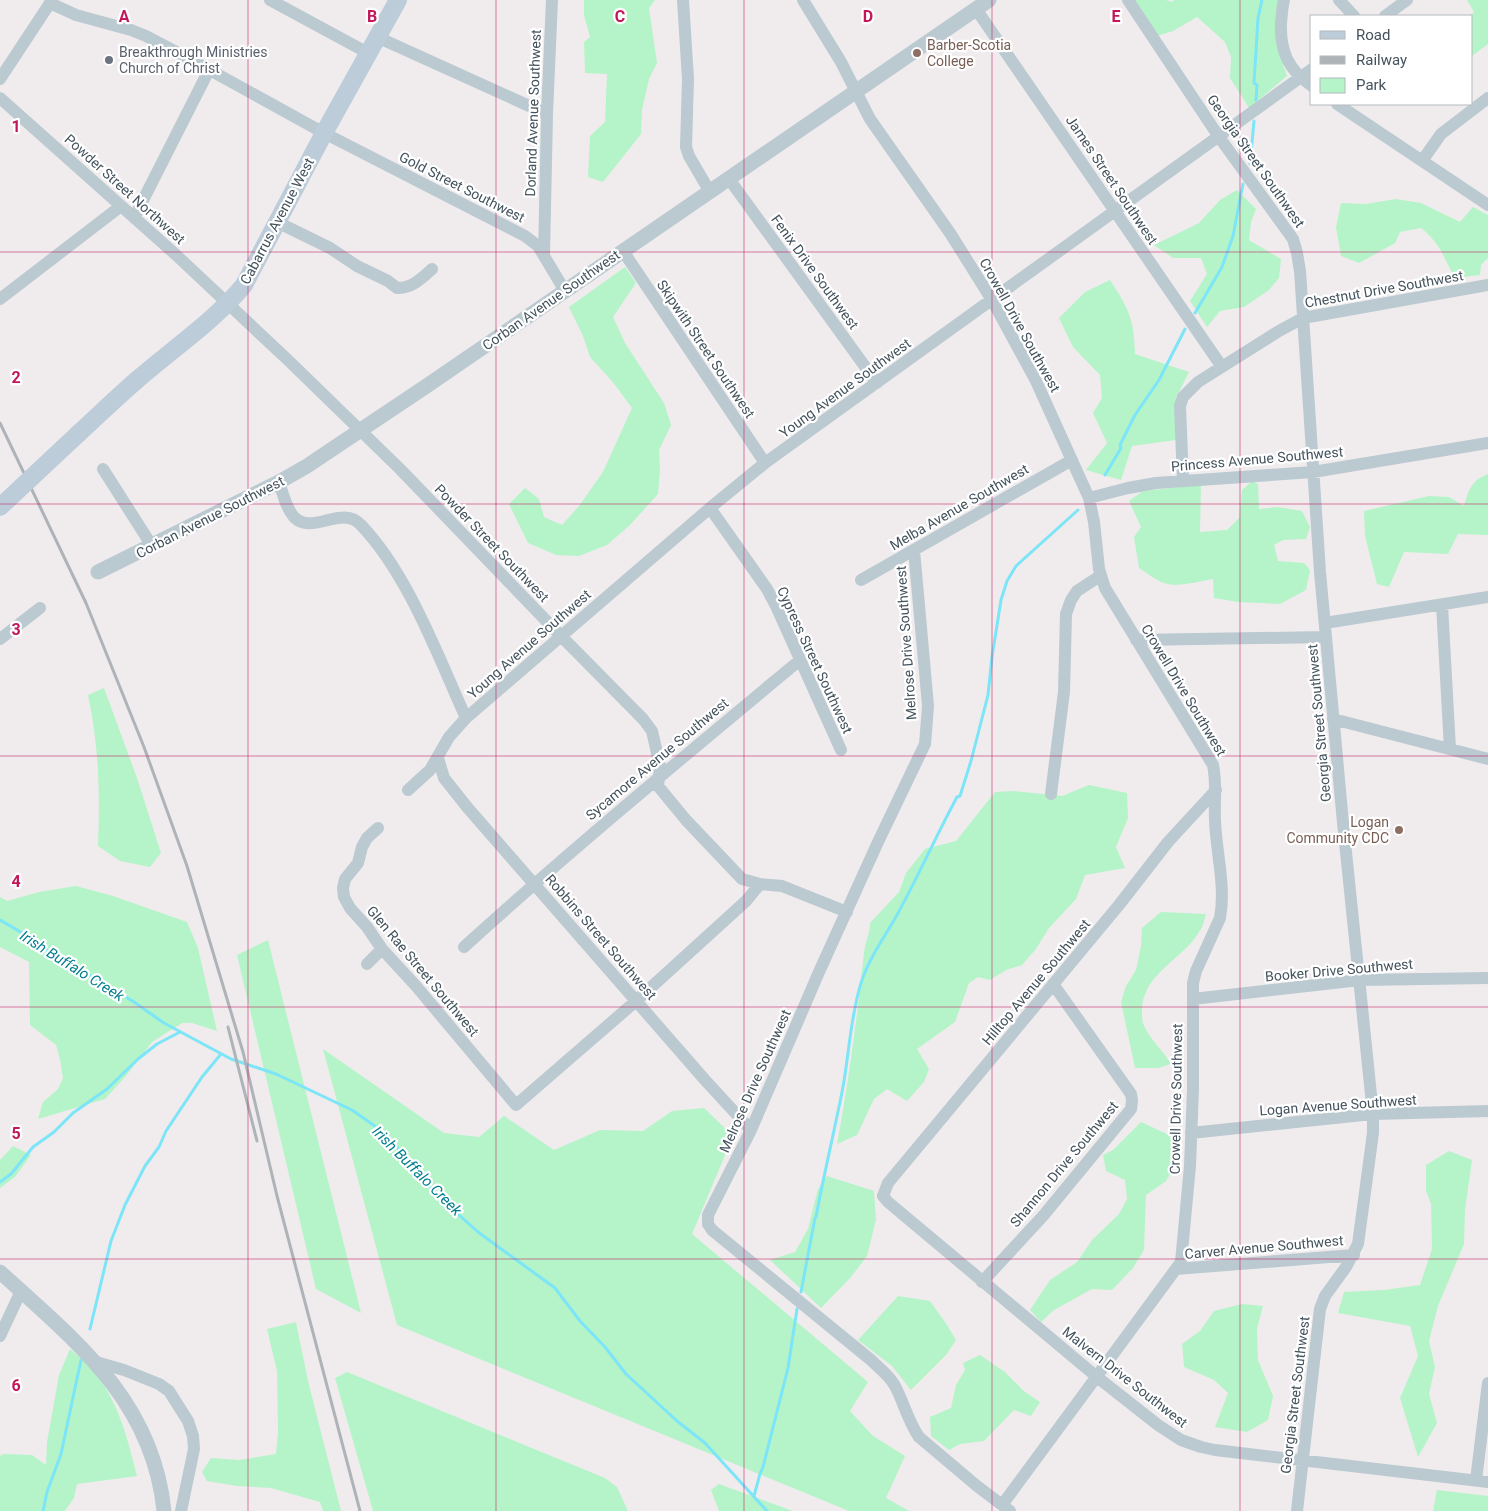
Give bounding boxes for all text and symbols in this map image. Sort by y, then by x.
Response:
text: A [119,7,130,26]
text: B [367,7,377,26]
text: C [615,7,625,26]
text: D [863,7,873,26]
text: E [1112,7,1121,26]
legend [1310,15,1473,105]
text: Road [1356,26,1390,44]
street label: Dorland Avenue Southwest [522,29,544,197]
place label: Barber-Scotia College [927,37,1011,69]
place label: Breakthrough Ministries Church of Christ [119,44,267,76]
marker: Barber-Scotia College [911,47,923,59]
text: Railway [1356,51,1407,69]
marker: Breakthrough Ministries Church of Christ [103,54,115,66]
text: Park [1356,76,1387,94]
street label: Georgia Street Southwest [1204,92,1308,231]
street label: James Street Southwest [1063,112,1161,248]
text: 1 [11,117,21,136]
street label: Powder Street Northwest [62,131,189,248]
street label: Gold Street Southwest [397,148,528,226]
street label: Cabarrus Avenue West [237,155,317,287]
street label: Fenix Drive Southwest [768,212,862,333]
street label: Corban Avenue Southwest [479,246,623,354]
street label: Crowell Drive Southwest [976,255,1064,395]
street label: Chestnut Drive Southwest [1304,267,1465,311]
street label: Skipwith Street Southwest [654,277,758,421]
street label: Young Avenue Southwest [776,335,914,441]
text: 2 [11,368,21,387]
street label: Princess Avenue Southwest [1170,443,1344,474]
street label: Melba Avenue Southwest [887,461,1031,553]
street label: Corban Avenue Southwest [133,472,287,561]
street label: Powder Street Southwest [432,481,553,605]
street label: Melrose Drive Southwest [893,565,919,721]
street label: Cypress Street Southwest [774,584,856,736]
street label: Young Avenue Southwest [464,586,594,702]
text: 3 [11,620,21,639]
street label: Crowell Drive Southwest [1138,621,1230,759]
street label: Georgia Street Southwest [1304,643,1334,803]
street label: Sycamore Avenue Southwest [583,694,732,823]
place label: Logan Community CDC [1286,814,1389,846]
marker: Logan Community CDC [1393,824,1405,836]
street label: Robbins Street Southwest [542,871,660,1003]
text: 4 [11,872,21,891]
street label: Glen Rae Street Southwest [364,903,482,1040]
street label: Hilltop Avenue Southwest [979,916,1094,1048]
water label: Irish Buffalo Creek [17,927,128,1006]
street label: Booker Drive Southwest [1264,956,1414,984]
street label: Melrose Drive Southwest [716,1007,794,1155]
street label: Crowell Drive Southwest [1167,1023,1185,1175]
street label: Logan Avenue Southwest [1259,1091,1418,1118]
street label: Shannon Drive Southwest [1007,1098,1122,1230]
water label: Irish Buffalo Creek [368,1122,466,1220]
text: 5 [11,1124,21,1143]
street label: Carver Avenue Southwest [1184,1232,1344,1262]
street label: Georgia Street Southwest [1277,1315,1313,1475]
street label: Malvern Drive Southwest [1059,1323,1191,1431]
text: 6 [11,1376,21,1395]

